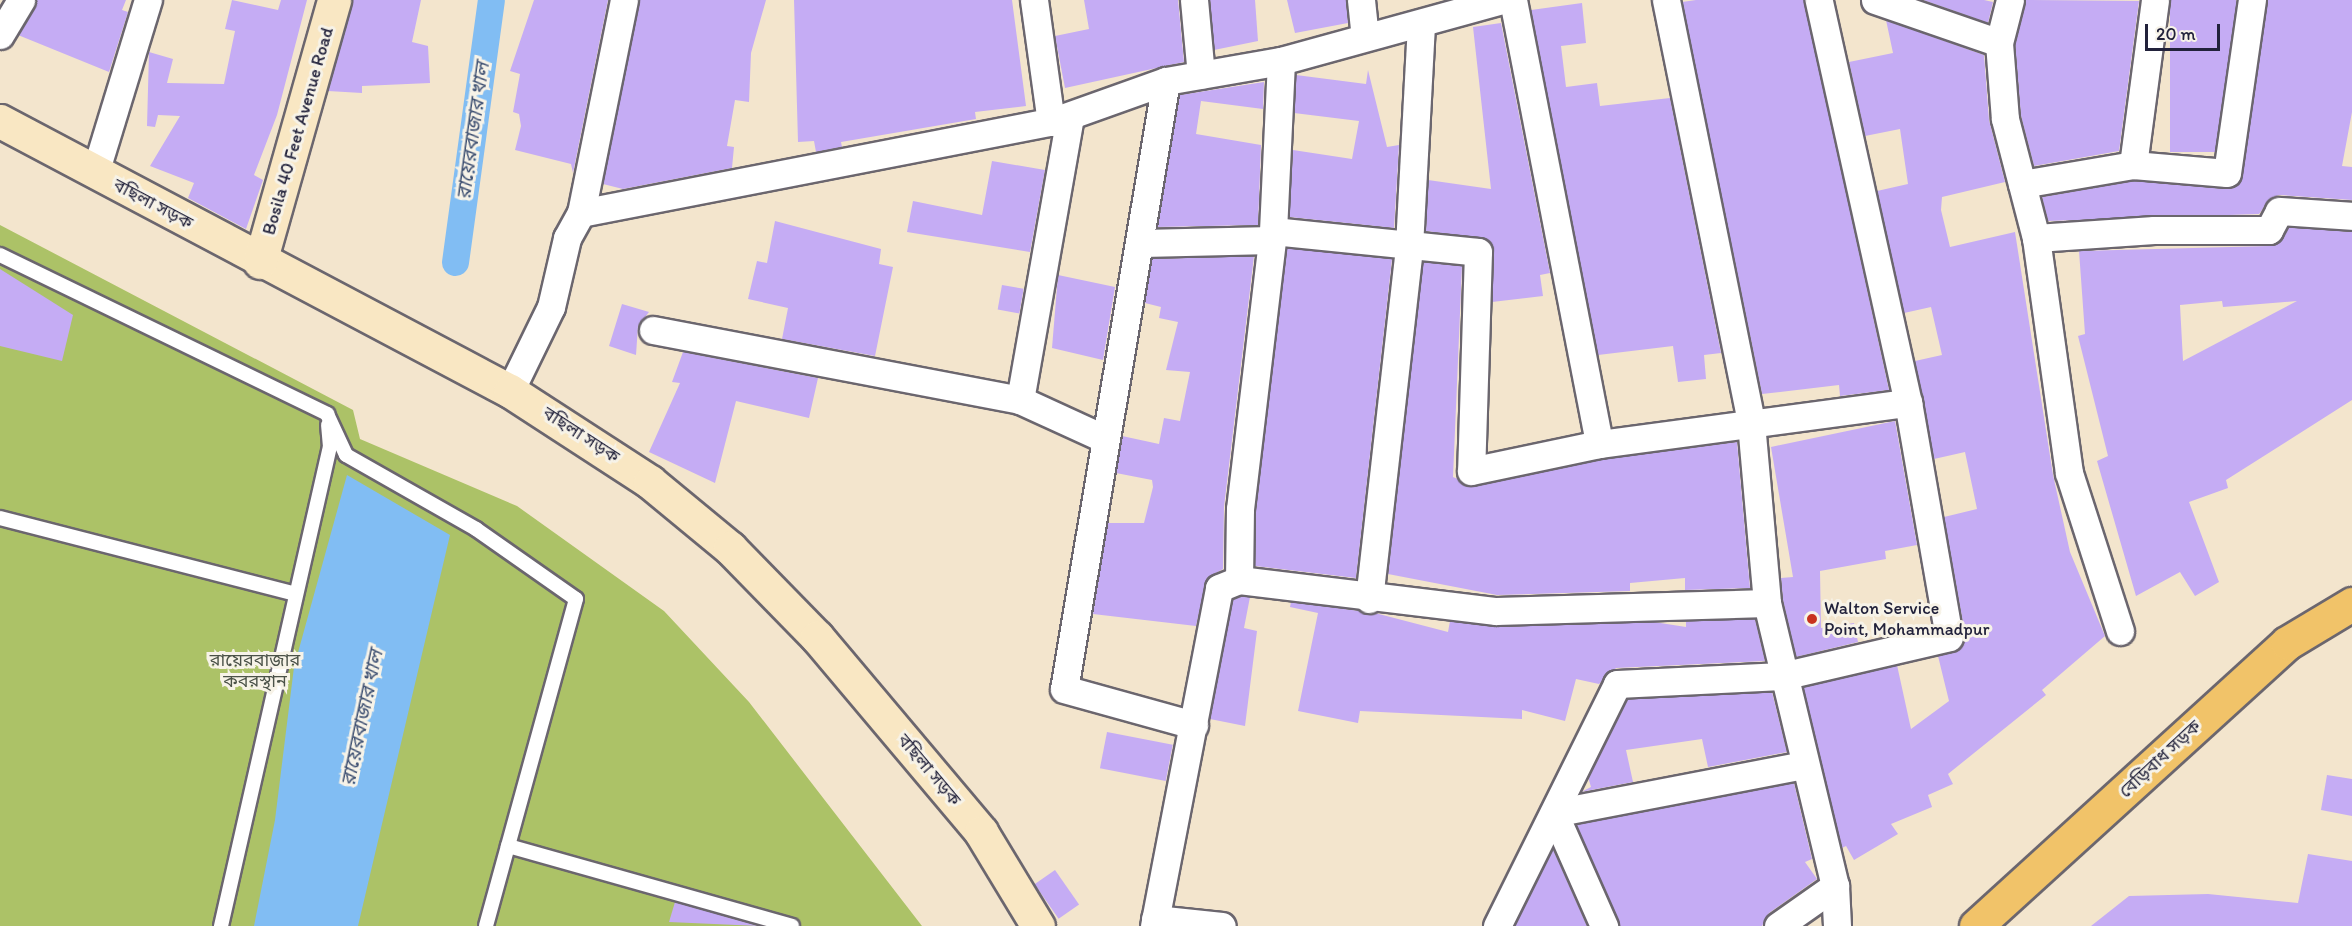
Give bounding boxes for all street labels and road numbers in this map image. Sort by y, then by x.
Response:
street label: Bosila 40 Feet Avenue Road [258,25,338,237]
street label: বছিলা সড়ক [110,174,196,234]
street label: বছিলা সড়ক [539,402,623,468]
street label: বেড়িবাধ সড়ক [2115,716,2205,802]
street label: বছিলা সড়ক [893,730,965,810]

